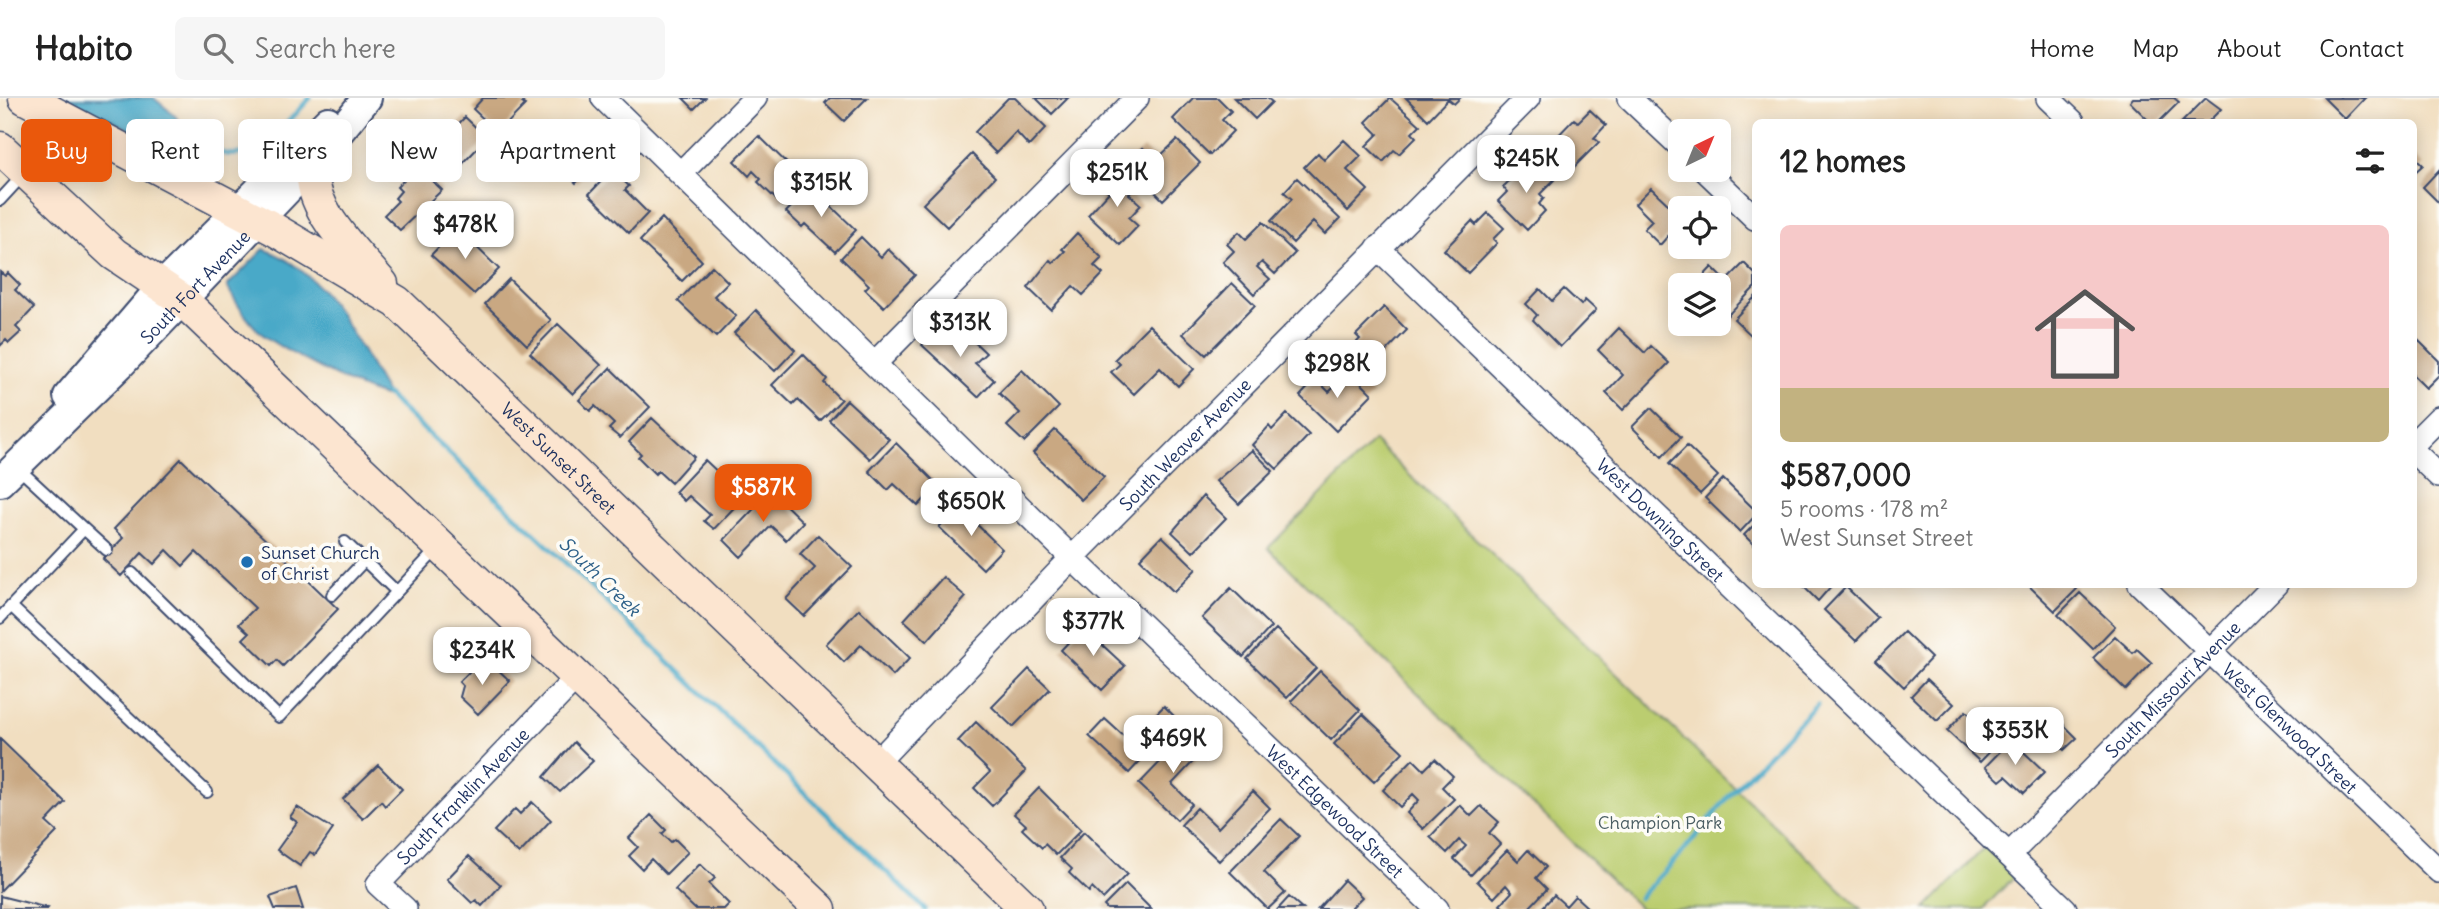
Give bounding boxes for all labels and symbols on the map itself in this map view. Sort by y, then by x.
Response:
north arrow [1668,119,1731,182]
pin: $245K [1477,136,1575,195]
pin: $251K [1068,150,1166,209]
pin: $315K [772,159,870,219]
pin: $478K [416,202,514,261]
street label: South Fort Avenue [135,225,255,348]
pin: $313K [911,300,1009,359]
pin: $298K [1288,341,1386,400]
street label: South Weaver Avenue [1114,373,1256,515]
street label: West Sunset Street [496,397,621,519]
street label: West Downing Street [1592,453,1729,586]
pin: $587K [714,464,812,524]
pin: $650K [922,478,1020,538]
water label: South Creek [554,531,647,622]
place label: Sunset Church of Christ [261,541,380,585]
marker: Sunset Church of Christ [239,554,255,570]
pin: $377K [1044,598,1142,658]
street label: South Missouri Avenue [2100,616,2245,762]
pin: $234K [433,628,531,687]
street label: West Glenwood Street [2218,658,2362,798]
pin: $353K [1966,708,2064,767]
pin: $469K [1124,716,1222,775]
street label: South Franklin Avenue [392,723,534,869]
street label: West Edgewood Street [1262,740,1409,882]
park label: Champion Park [1598,811,1722,834]

